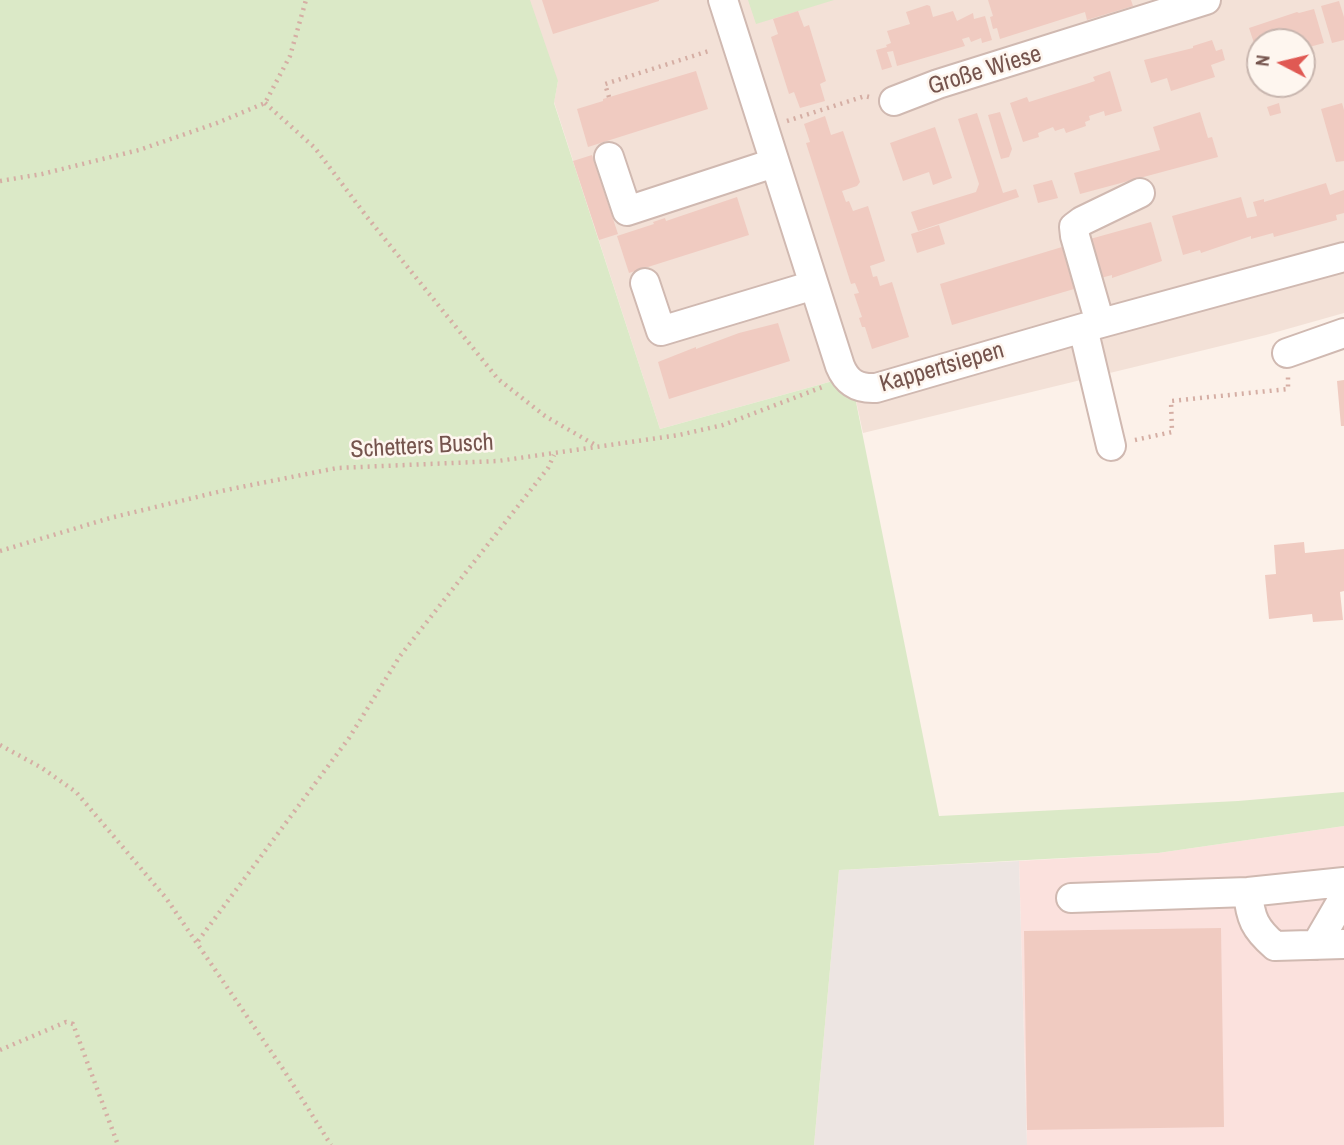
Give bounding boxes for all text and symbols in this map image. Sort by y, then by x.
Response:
north arrow [1246,28,1316,98]
street label: Große Wiese [925,40,1045,102]
text: N [1249,54,1276,68]
street label: Kappertsiepen [877,337,1007,399]
street label: Schetters Busch [350,429,494,465]

